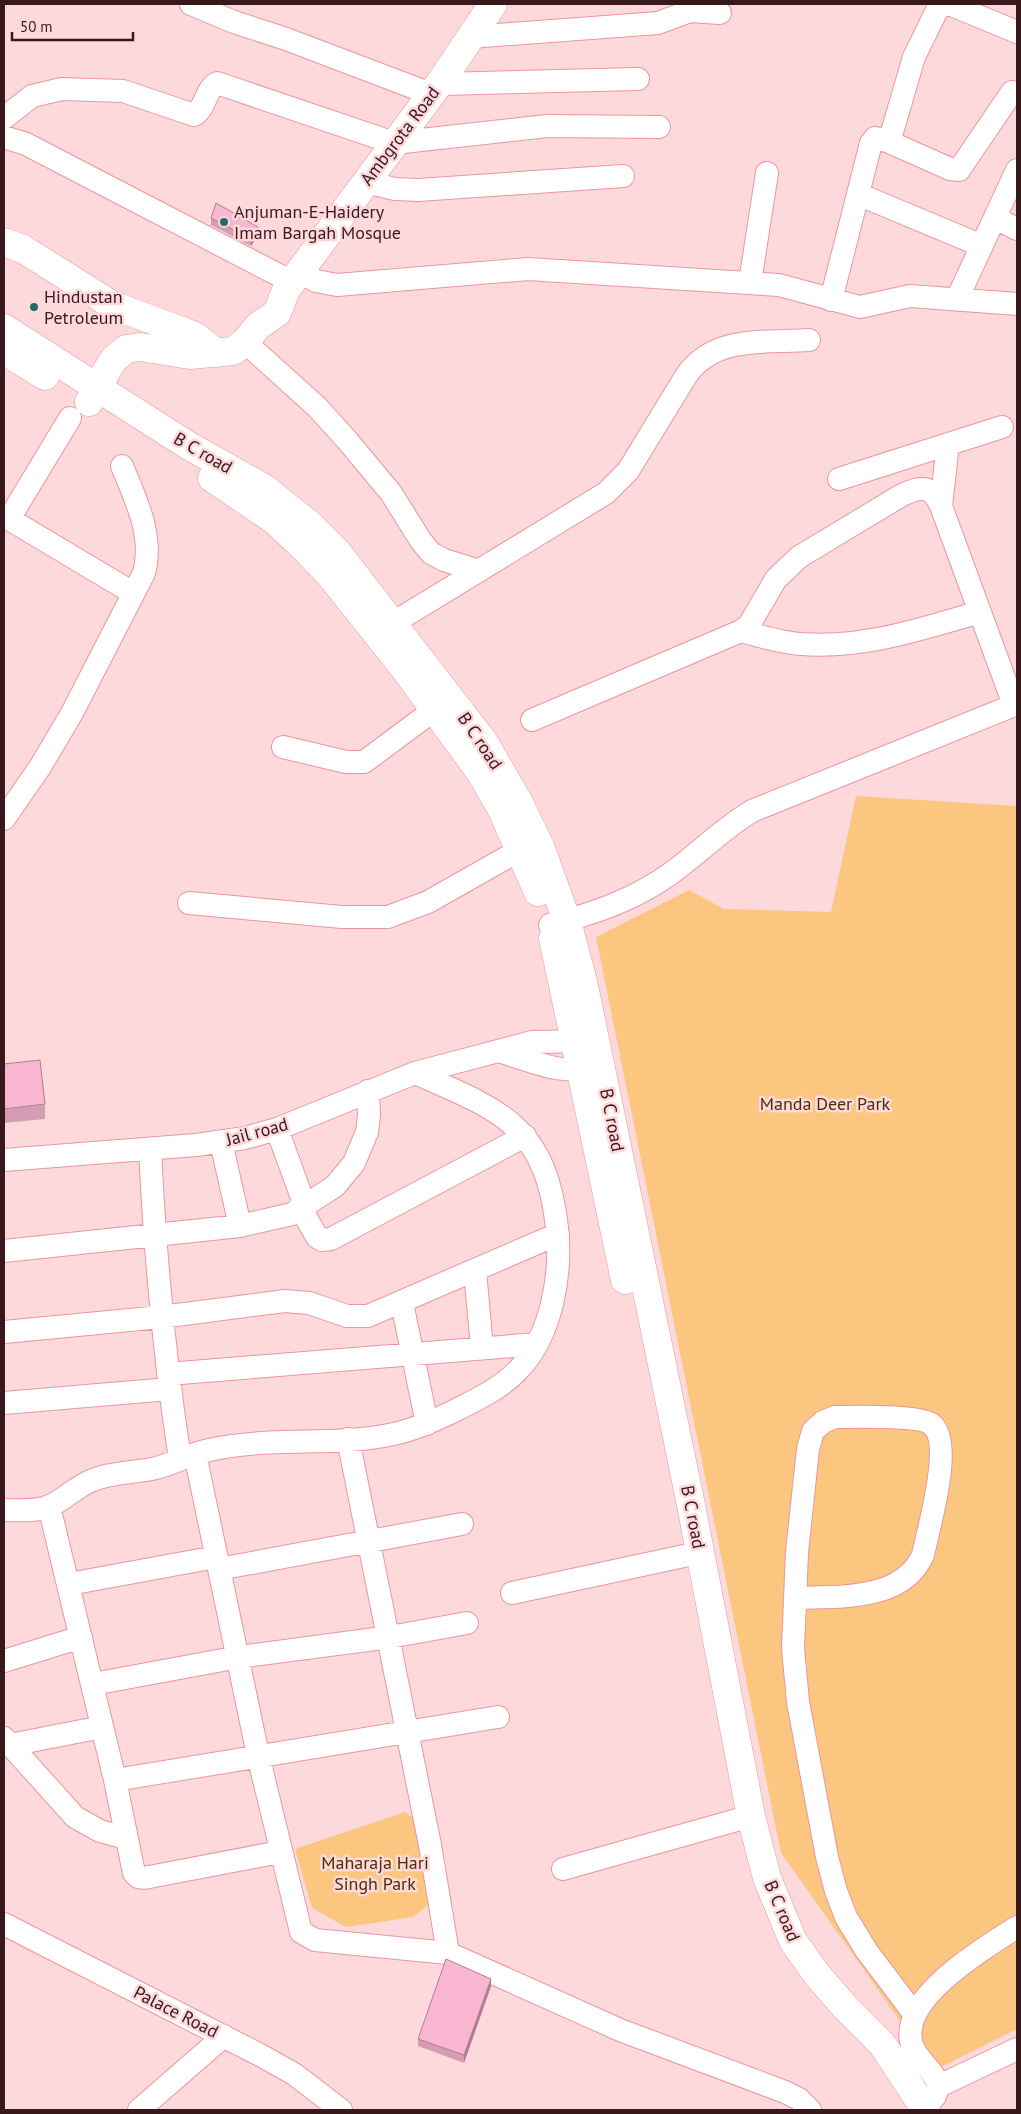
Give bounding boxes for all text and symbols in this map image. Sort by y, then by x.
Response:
scale bar [12,10,134,42]
text: 50 m [20,17,53,36]
street label: Ambgrota Road [355,82,444,190]
place label: Anjuman-E-Haidery Imam Bargah Mosque [234,200,401,244]
marker: Anjuman-E-Haidery Imam Bargah Mosque [218,216,230,228]
place label: Hindustan Petroleum [44,285,123,329]
marker: Hindustan Petroleum [28,301,40,313]
street label: B C road [170,427,237,479]
street label: B C road [453,708,508,774]
street label: B C road [595,1086,630,1154]
park label: Manda Deer Park [760,1092,891,1115]
street label: Jail road [222,1112,290,1151]
street label: B C road [676,1483,711,1551]
park label: Maharaja Hari Singh Park [321,1851,429,1895]
street label: B C road [759,1877,806,1945]
street label: Palace Road [130,1980,223,2043]

